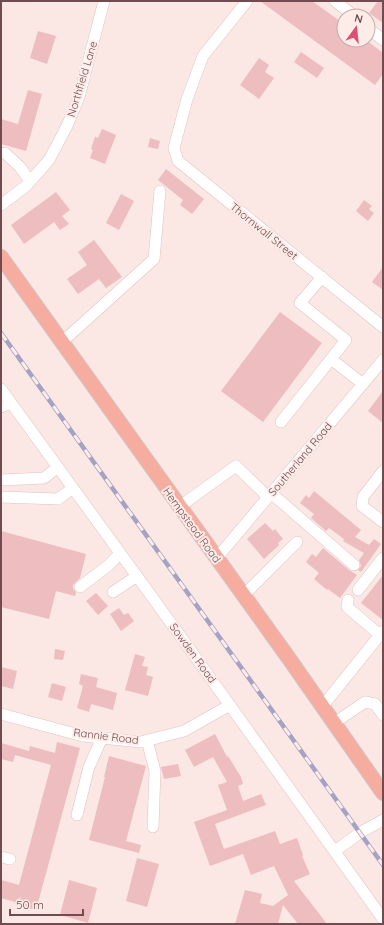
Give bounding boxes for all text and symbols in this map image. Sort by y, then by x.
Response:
north arrow [336,8,376,48]
text: N [353,11,364,26]
street label: Northfield Lane [64,39,100,119]
street label: Thornwall Street [227,199,301,263]
street label: Southerland Road [265,419,335,499]
street label: Hempstead Road [160,485,224,565]
street label: Sowden Road [167,620,219,686]
street label: Rannie Road [73,725,139,747]
scale bar [10,891,83,917]
text: 50 m [16,897,44,912]

